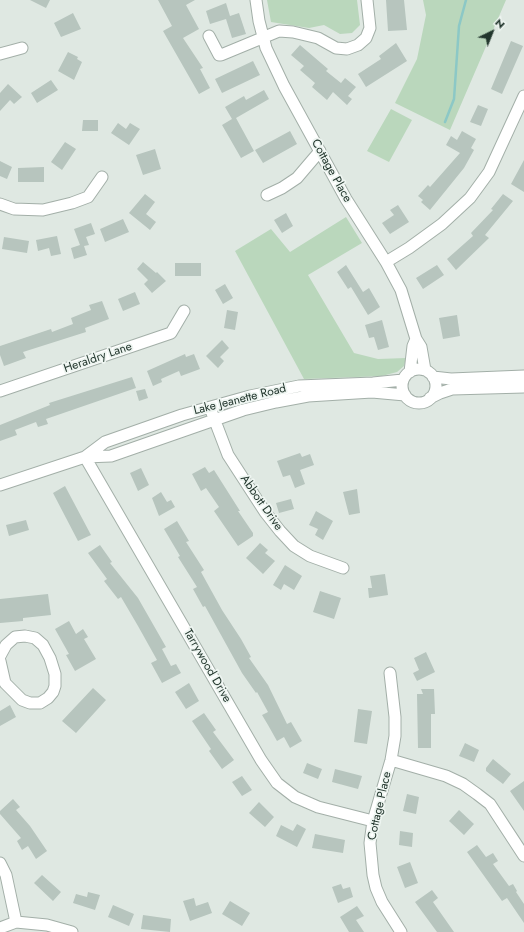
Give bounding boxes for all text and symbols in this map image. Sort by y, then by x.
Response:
north arrow [472,12,512,52]
text: N [492,14,509,32]
street label: Cottage Place [308,137,354,205]
street label: Heraldry Lane [62,340,134,376]
street label: Lake Jeanette Road [192,382,288,418]
street label: Abbott Drive [237,473,285,533]
street label: Tarrywood Drive [180,627,234,705]
street label: Cottage Place [365,770,395,842]

